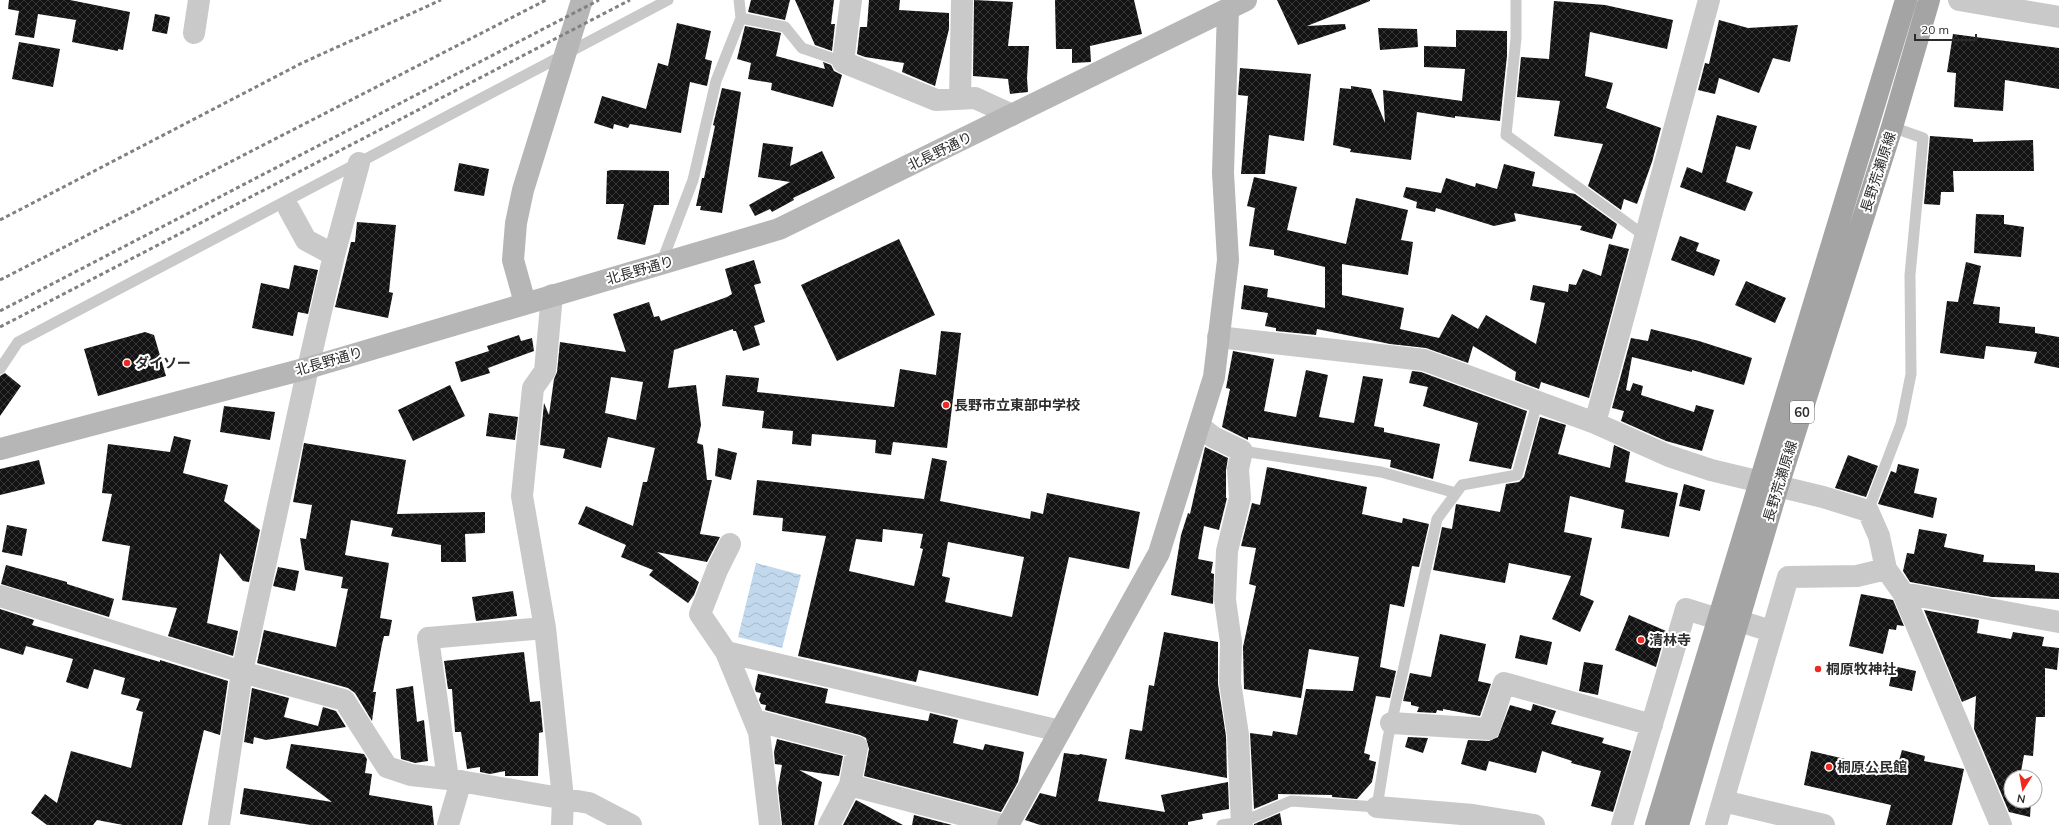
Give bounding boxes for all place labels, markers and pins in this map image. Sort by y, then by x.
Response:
place label: ダイソー [135,354,191,372]
marker: ダイソー [122,358,132,368]
place label: 長野市立東部中学校 [954,396,1080,414]
marker: 長野市立東部中学校 [941,400,951,410]
place label: 清林寺 [1649,631,1691,649]
marker: 清林寺 [1636,635,1646,645]
place label: 桐原牧神社 [1826,660,1896,678]
marker: 桐原牧神社 [1813,664,1823,674]
place label: 桐原公民館 [1837,758,1907,776]
marker: 桐原公民館 [1824,762,1834,772]

